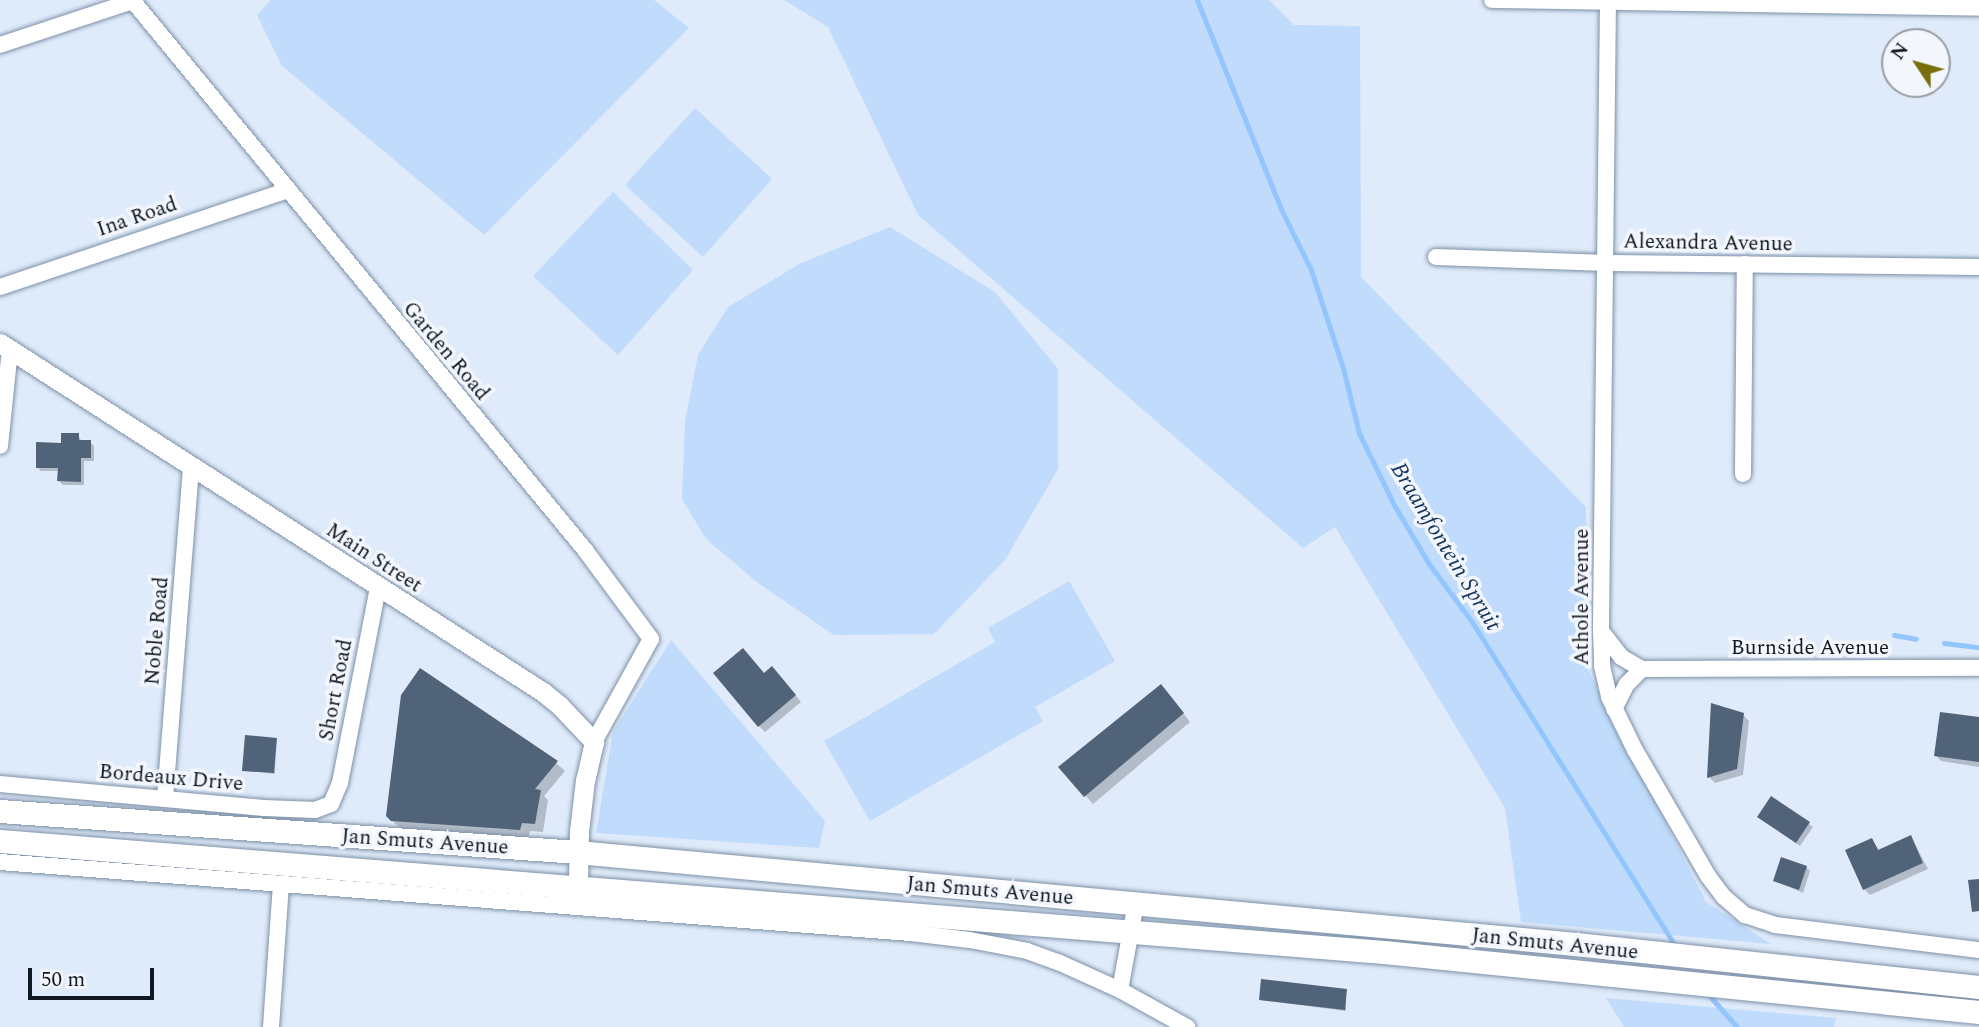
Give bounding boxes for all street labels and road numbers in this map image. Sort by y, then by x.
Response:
street label: Ina Road [94,192,180,242]
street label: Alexandra Avenue [1623,229,1793,257]
street label: Garden Road [397,296,495,406]
street label: Main Street [321,518,427,598]
street label: Athole Avenue [1569,528,1595,666]
street label: Noble Road [140,576,174,686]
street label: Burnside Avenue [1731,635,1889,661]
street label: Short Road [314,637,358,743]
street label: Bordeaux Drive [98,759,244,797]
street label: Jan Smuts Avenue [341,824,509,860]
street label: Jan Smuts Avenue [906,871,1074,911]
street label: Jan Smuts Avenue [1470,923,1640,965]

